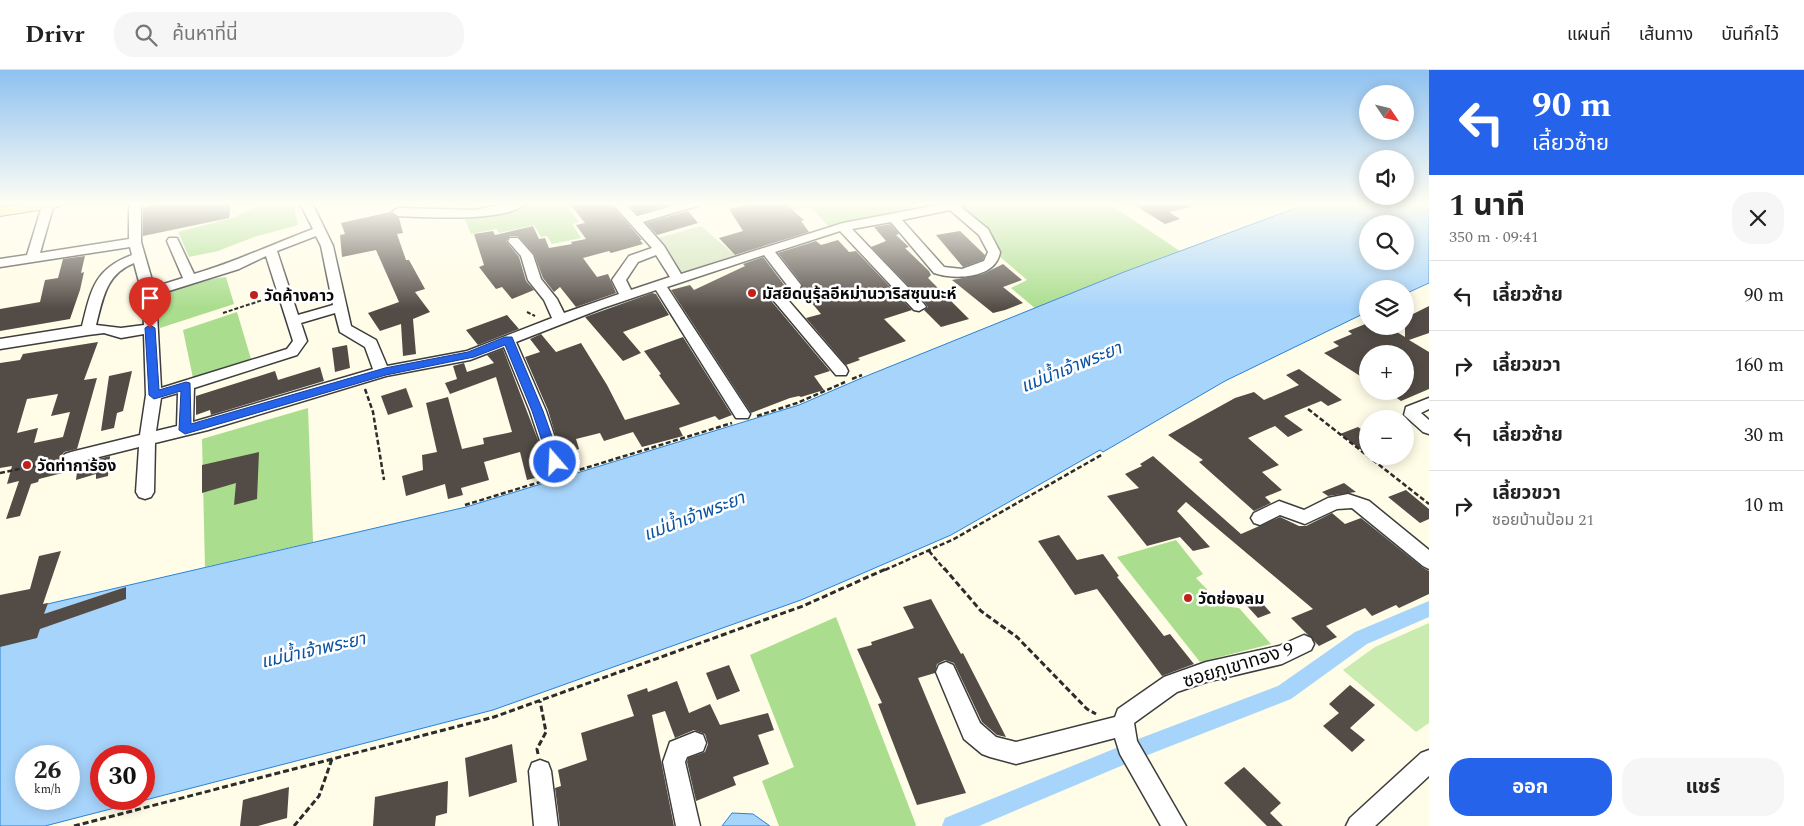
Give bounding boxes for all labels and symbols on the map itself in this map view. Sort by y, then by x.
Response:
north arrow [1359,85,1414,140]
pin [129,277,171,328]
place label: มัสยิดนูรุ้ลอีหม่านวาริสซุนนะห์ [762,282,956,306]
place label: วัดค้างคาว [264,284,334,308]
marker: มัสยิดนูรุ้ลอีหม่านวาริสซุนนะห์ [746,287,758,299]
marker: วัดค้างคาว [248,289,260,301]
water label: แม่น้ำเจ้าพระยา [1017,335,1126,400]
position arrow [528,435,580,487]
place label: วัดท่าการ้อง [37,454,117,478]
marker: วัดท่าการ้อง [21,459,33,471]
water label: แม่น้ำเจ้าพระยา [640,485,749,548]
place label: วัดช่องลม [1198,587,1265,611]
marker: วัดช่องลม [1182,592,1194,604]
water label: แม่น้ำเจ้าพระยา [258,625,369,676]
street label: ซอยภูเขาทอง 9 [1179,635,1297,696]
speed limit sign: 30 [90,745,155,810]

